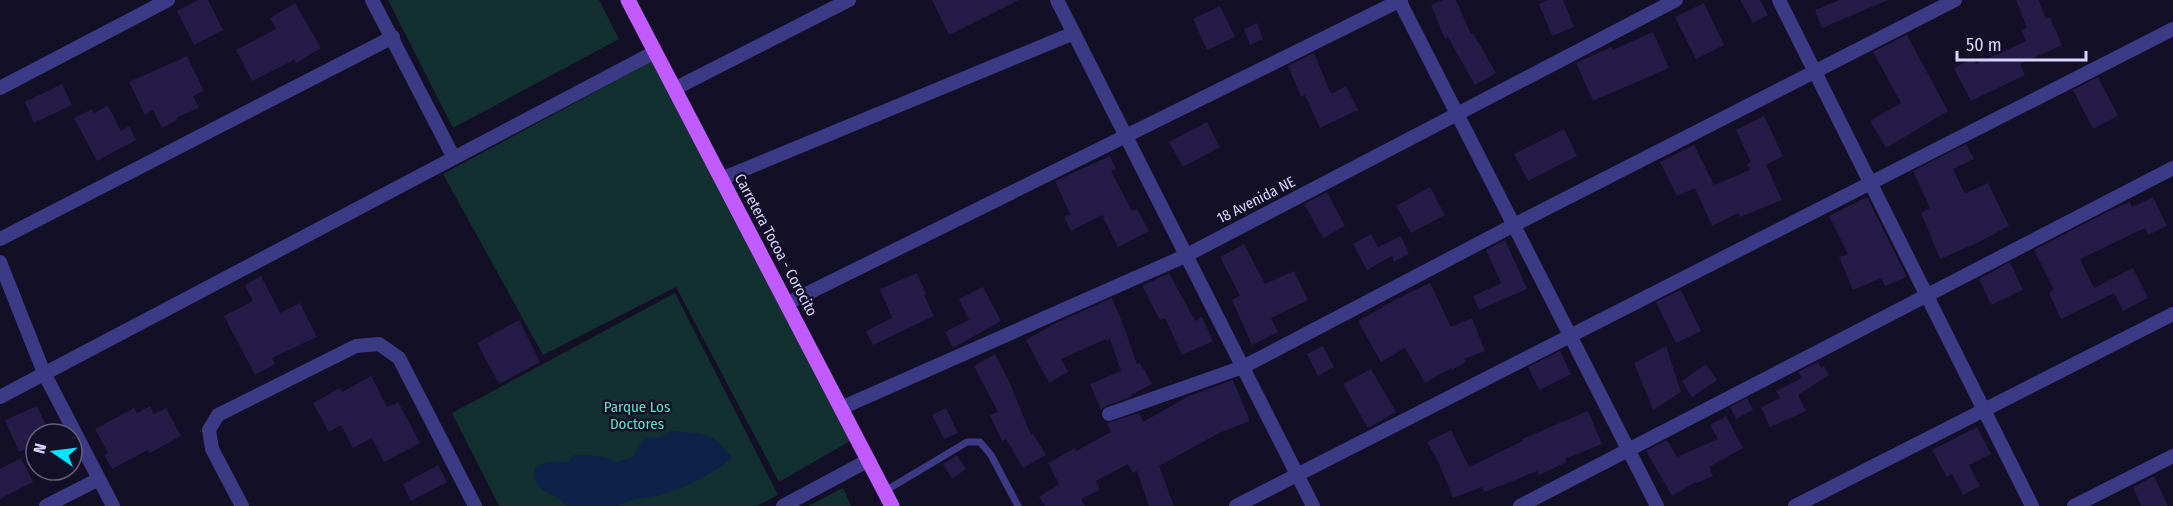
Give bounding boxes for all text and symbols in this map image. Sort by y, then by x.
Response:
scale bar [1957,24,2086,62]
text: 50 m [1966,34,2002,56]
street label: Carretera Tocoa - Corocito [731,171,821,319]
street label: 18 Avenida NE [1214,173,1298,227]
park label: Parque Los Doctores [604,398,670,433]
north arrow [24,422,84,482]
text: N [30,442,50,455]

